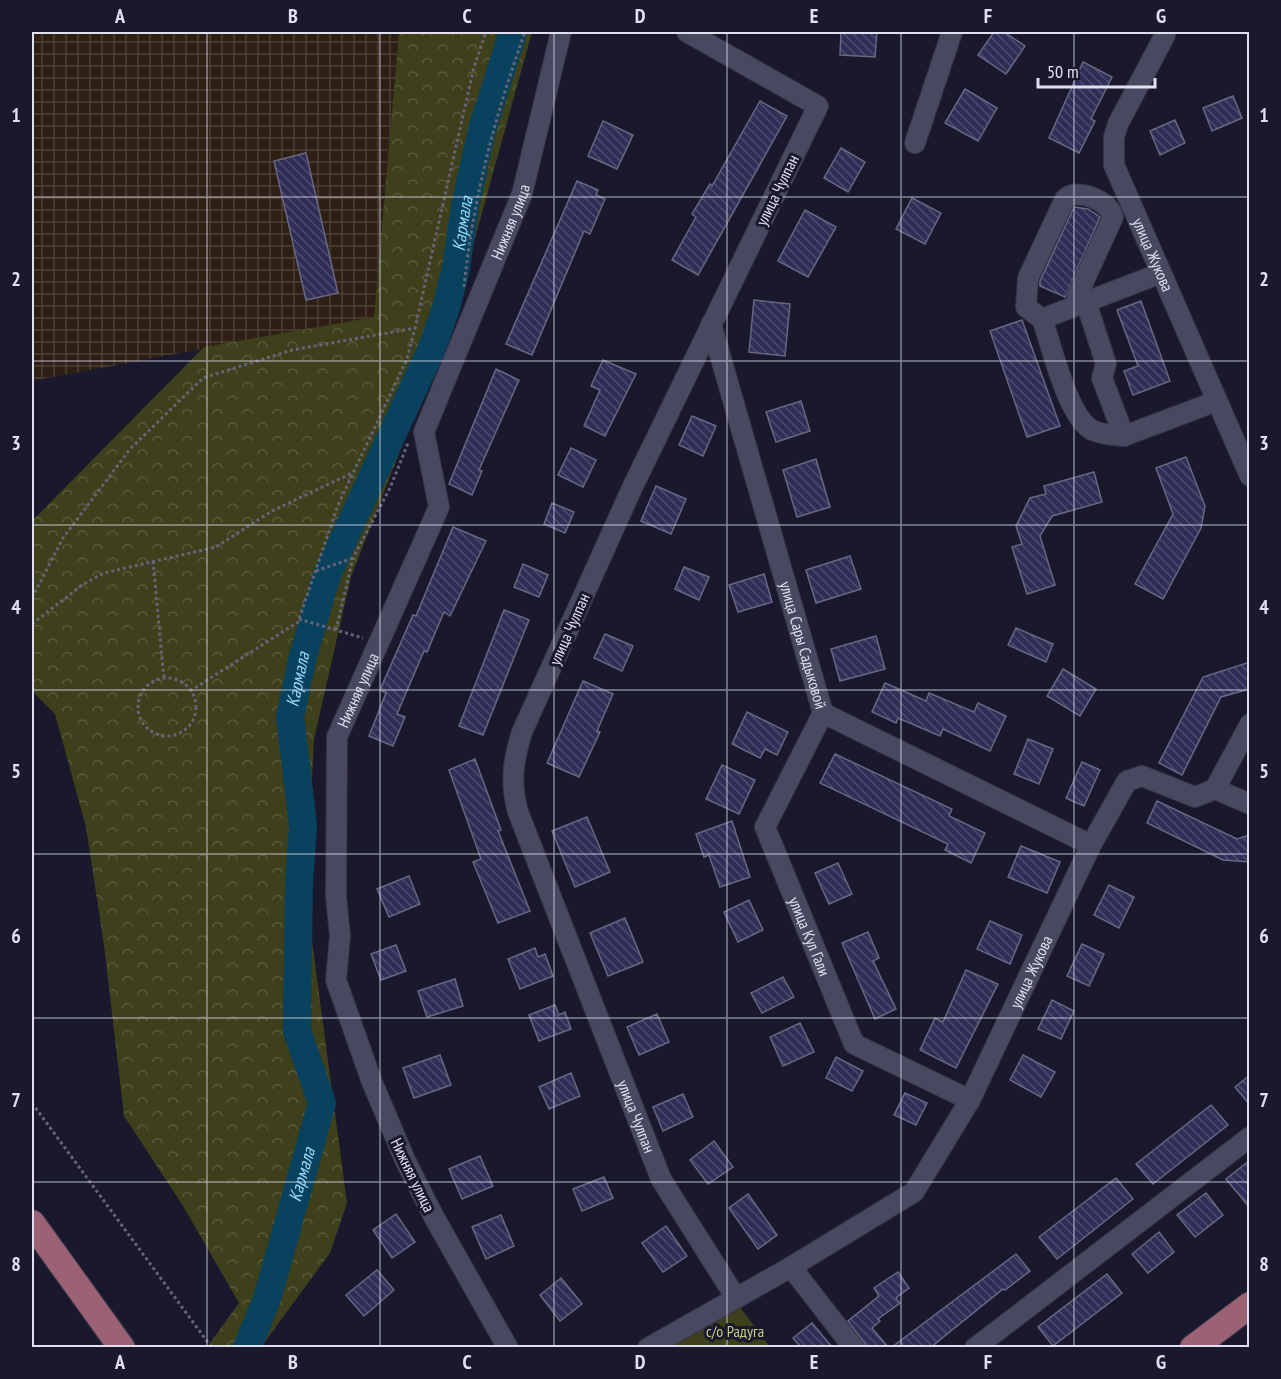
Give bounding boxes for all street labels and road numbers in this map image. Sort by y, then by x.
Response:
street label: улица Чулпан [751,151,803,229]
street label: Нижняя улица [486,182,534,263]
street label: улица Жукова [1128,215,1178,295]
street label: улица Сары Садыковой [776,579,831,711]
street label: улица Чулпан [544,590,594,668]
street label: Нижняя улица [333,650,383,731]
street label: улица Кул Гали [785,894,835,979]
street label: улица Жукова [1005,932,1057,1012]
street label: улица Чулпан [613,1077,660,1156]
street label: Нижняя улица [387,1135,439,1215]

